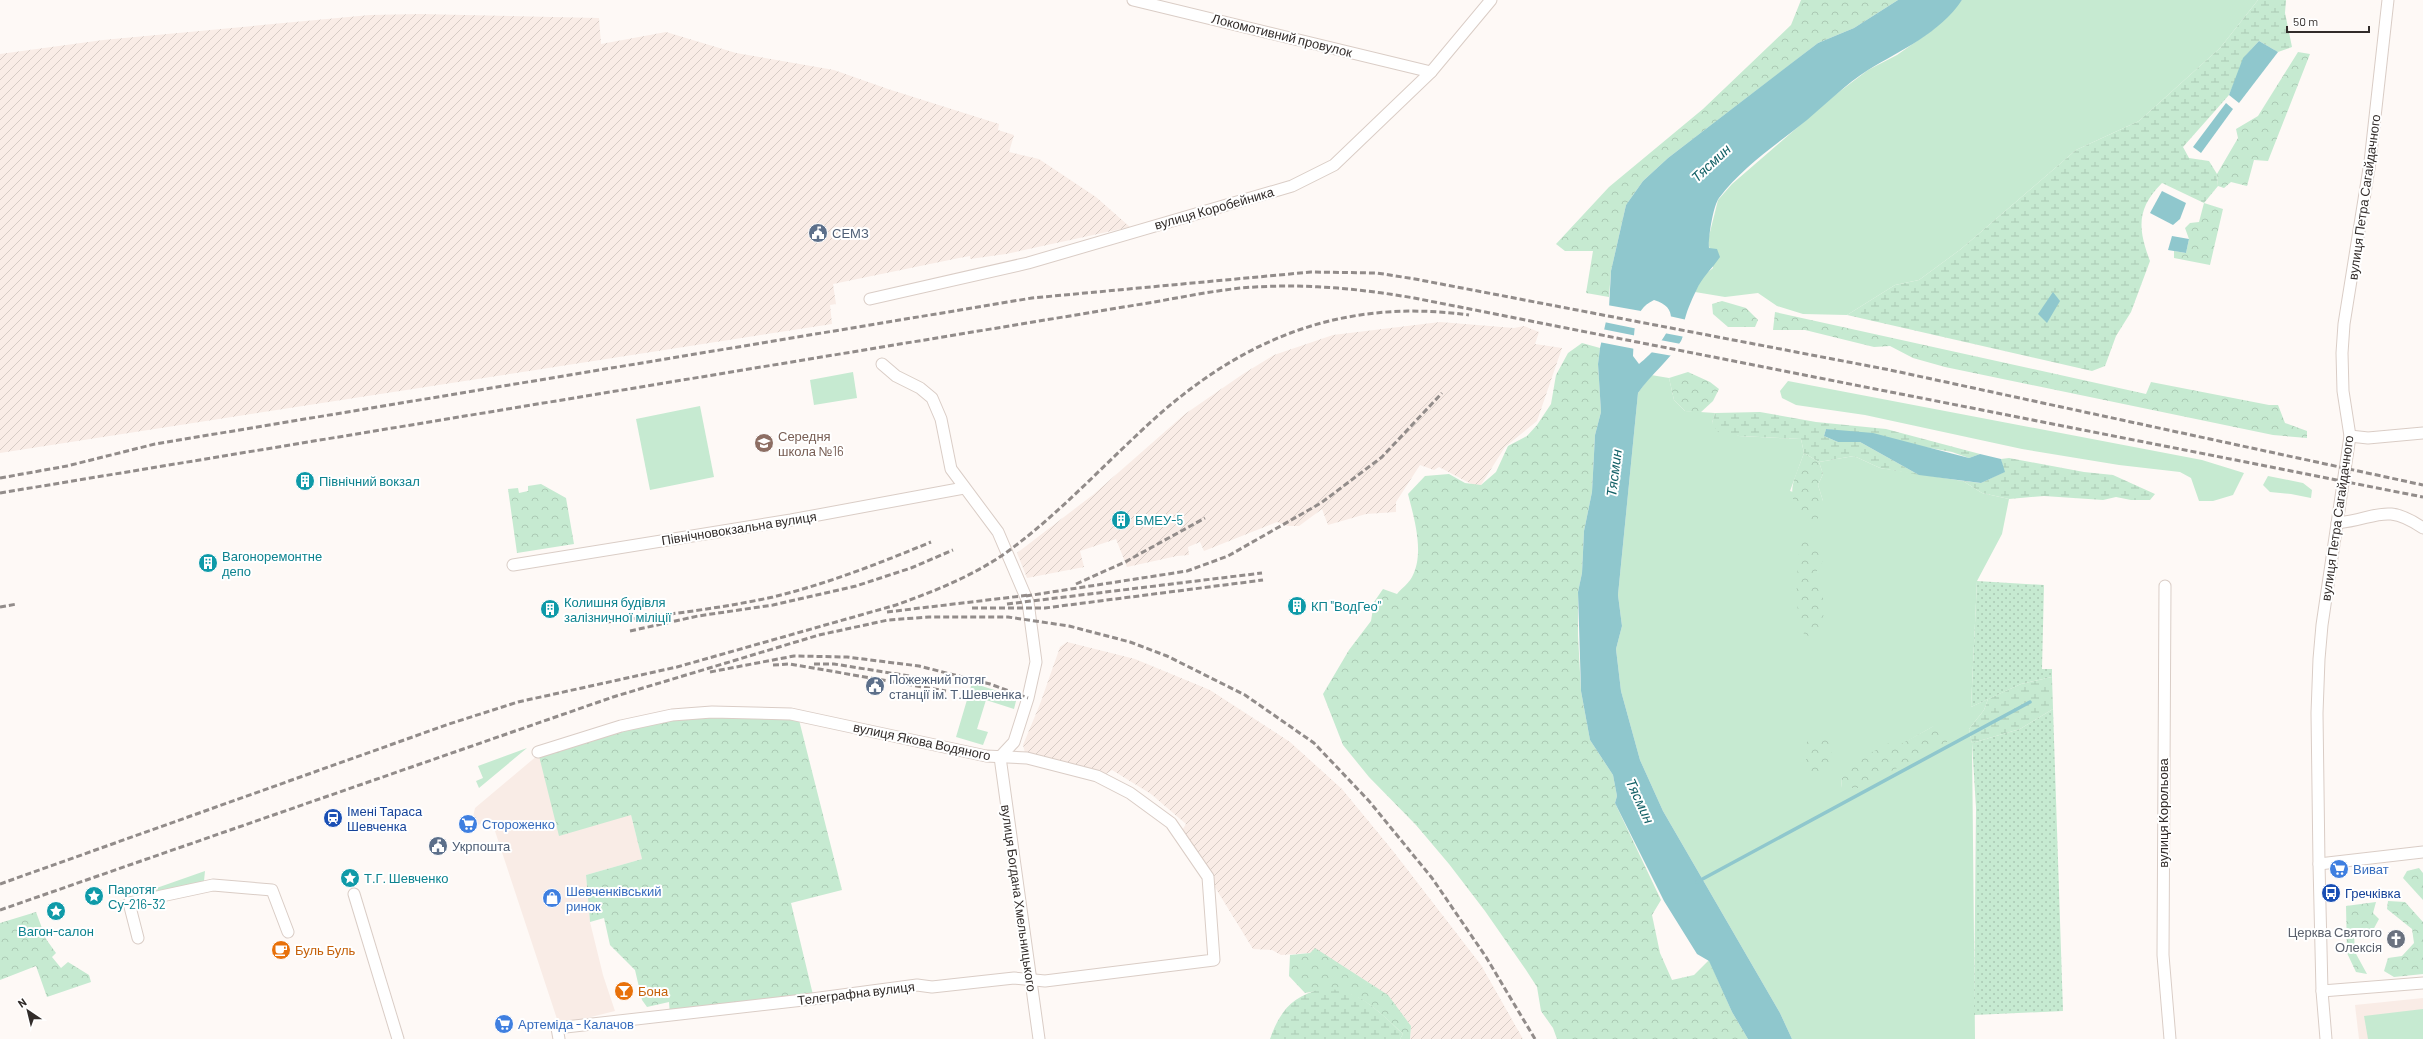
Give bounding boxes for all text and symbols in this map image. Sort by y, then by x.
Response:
scale bar [2287,8,2369,34]
street label: Локомотивний провулок [1210,10,1354,60]
text: 50 m [2293,14,2318,28]
street label: вулиця Петра Сагайдачного [2344,113,2384,281]
water label: Тясмин [1687,140,1734,185]
street label: вулиця Коробейника [1152,183,1276,233]
public building icon: СЕМЗ [807,222,829,244]
place label: СЕМЗ [832,225,869,241]
place label: Середня школа №16 [778,428,844,459]
school or university icon: Середня школа №16 [753,432,775,454]
street label: вулиця Петра Сагайдачного [2317,434,2357,602]
water label: Тясмин [1602,448,1625,498]
building icon: Північний вокзал [294,470,316,492]
place label: Північний вокзал [319,473,420,489]
street label: Північновокзальна вулиця [660,508,818,548]
building icon: БМЕУ-5 [1110,509,1132,531]
place label: БМЕУ-5 [1135,512,1183,528]
place label: Вагоноремонтне депо [222,548,322,579]
building icon: Вагоноремонтне депо [197,552,219,574]
place label: Колишня будівля залізничної міліції [564,594,672,625]
building icon: КП "ВодГео" [1286,595,1308,617]
building icon: Колишня будівля залізничної міліції [539,598,561,620]
place label: КП "ВодГео" [1311,598,1382,614]
place label: Пожежний потяг станції ім. Т.Шевченка [889,671,1022,702]
public building icon: Пожежний потяг станції ім. Т.Шевченка [864,675,886,697]
street label: вулиця Якова Водяного [852,719,992,763]
street label: вулиця Корольова [2155,758,2171,868]
water label: Тясмин [1623,776,1658,826]
place label: Імені Тараса Шевченка [347,803,423,834]
street label: вулиця Богдана Хмельницького [998,803,1040,993]
station icon: Імені Тараса Шевченка [322,807,344,829]
supermarket icon: Стороженко [457,813,479,835]
place label: Стороженко [482,816,555,832]
public building icon: Укрпошта [427,835,449,857]
place label: Укрпошта [452,838,511,854]
supermarket icon: Виват [2328,858,2350,880]
place label: Виват [2353,861,2389,877]
place icon: Т.Г. Шевченко [339,867,361,889]
place label: Т.Г. Шевченко [364,870,449,886]
place label: Паротяг Су-216-32 [108,881,166,912]
bus stop icon: Гречківка [2320,882,2342,904]
place label: Шевченківський ринок [566,883,661,914]
place icon: Паротяг Су-216-32 [83,885,105,907]
place label: Гречківка [2345,885,2402,901]
shop icon: Шевченківський ринок [541,887,563,909]
place icon: Вагон-салон [45,900,67,922]
place label: Вагон-салон [18,923,94,939]
place label: Церква Святого Олексія [2288,924,2382,955]
church icon: Церква Святого Олексія [2385,928,2407,950]
cafe icon: Буль Буль [270,939,292,961]
place label: Буль Буль [295,942,355,958]
street label: Телеграфна вулиця [797,978,915,1008]
bar icon: Бона [613,980,635,1002]
place label: Бона [638,983,669,999]
north arrow [8,991,48,1031]
text: N [15,995,29,1010]
supermarket icon: Артеміда - Калачов [493,1013,515,1035]
place label: Артеміда - Калачов [518,1016,634,1032]

